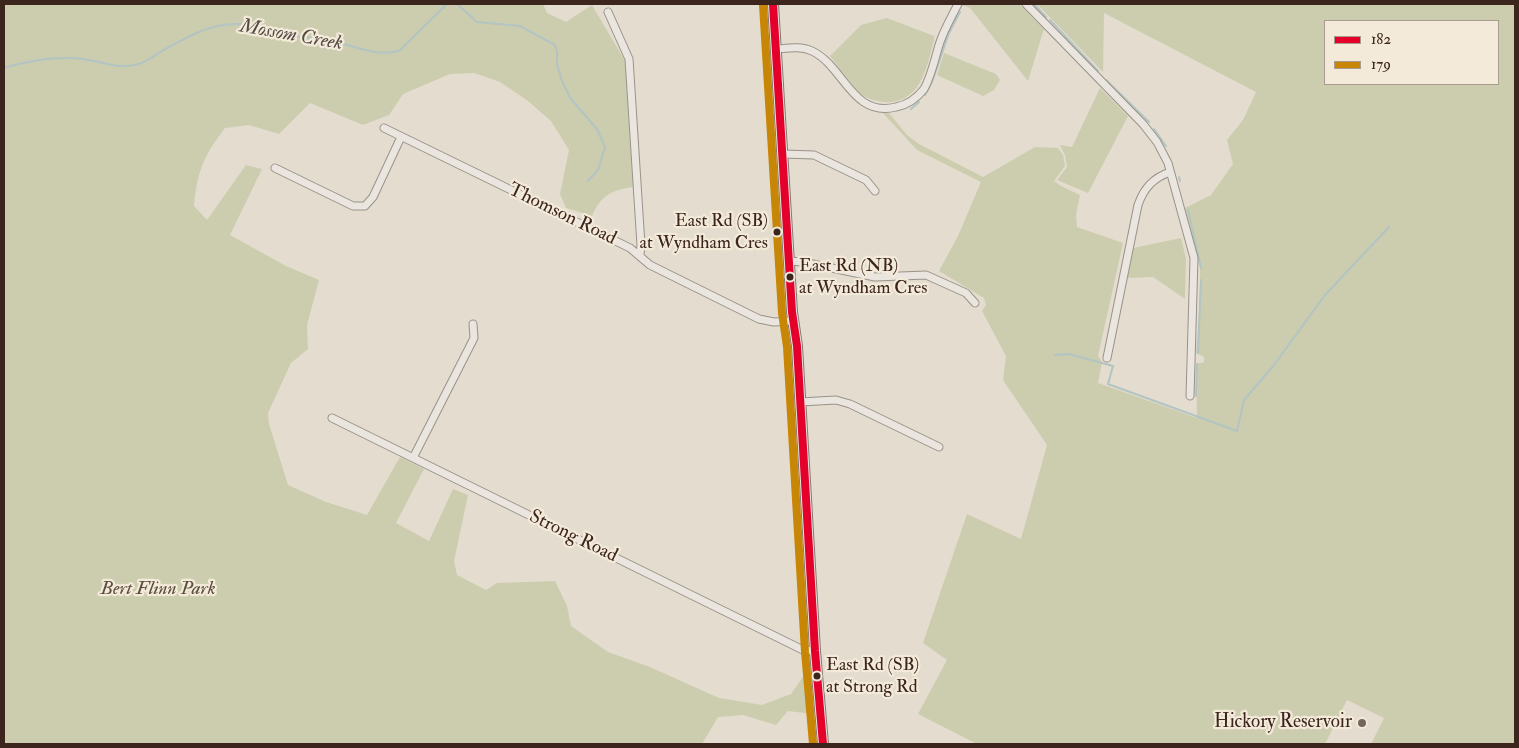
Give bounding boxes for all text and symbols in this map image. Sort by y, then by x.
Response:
water label: Mossom Creek [238,15,344,57]
legend [1324,20,1499,85]
text: 182 [1371,30,1391,49]
text: 179 [1371,55,1391,74]
street label: Thomson Road [504,179,620,251]
place label: East Rd (SB) at Wyndham Cres [640,211,768,253]
marker: East Rd (SB) at Wyndham Cres [772,227,782,237]
place label: East Rd (NB) at Wyndham Cres [799,256,927,298]
marker: East Rd (NB) at Wyndham Cres [785,272,795,282]
street label: Strong Road [525,506,621,568]
park label: Bert Flinn Park [100,579,216,601]
place label: East Rd (SB) at Strong Rd [826,655,919,698]
marker: East Rd (SB) at Strong Rd [812,671,822,681]
place label: Hickory Reservoir [1214,712,1352,734]
marker: Hickory Reservoir [1356,717,1368,729]

